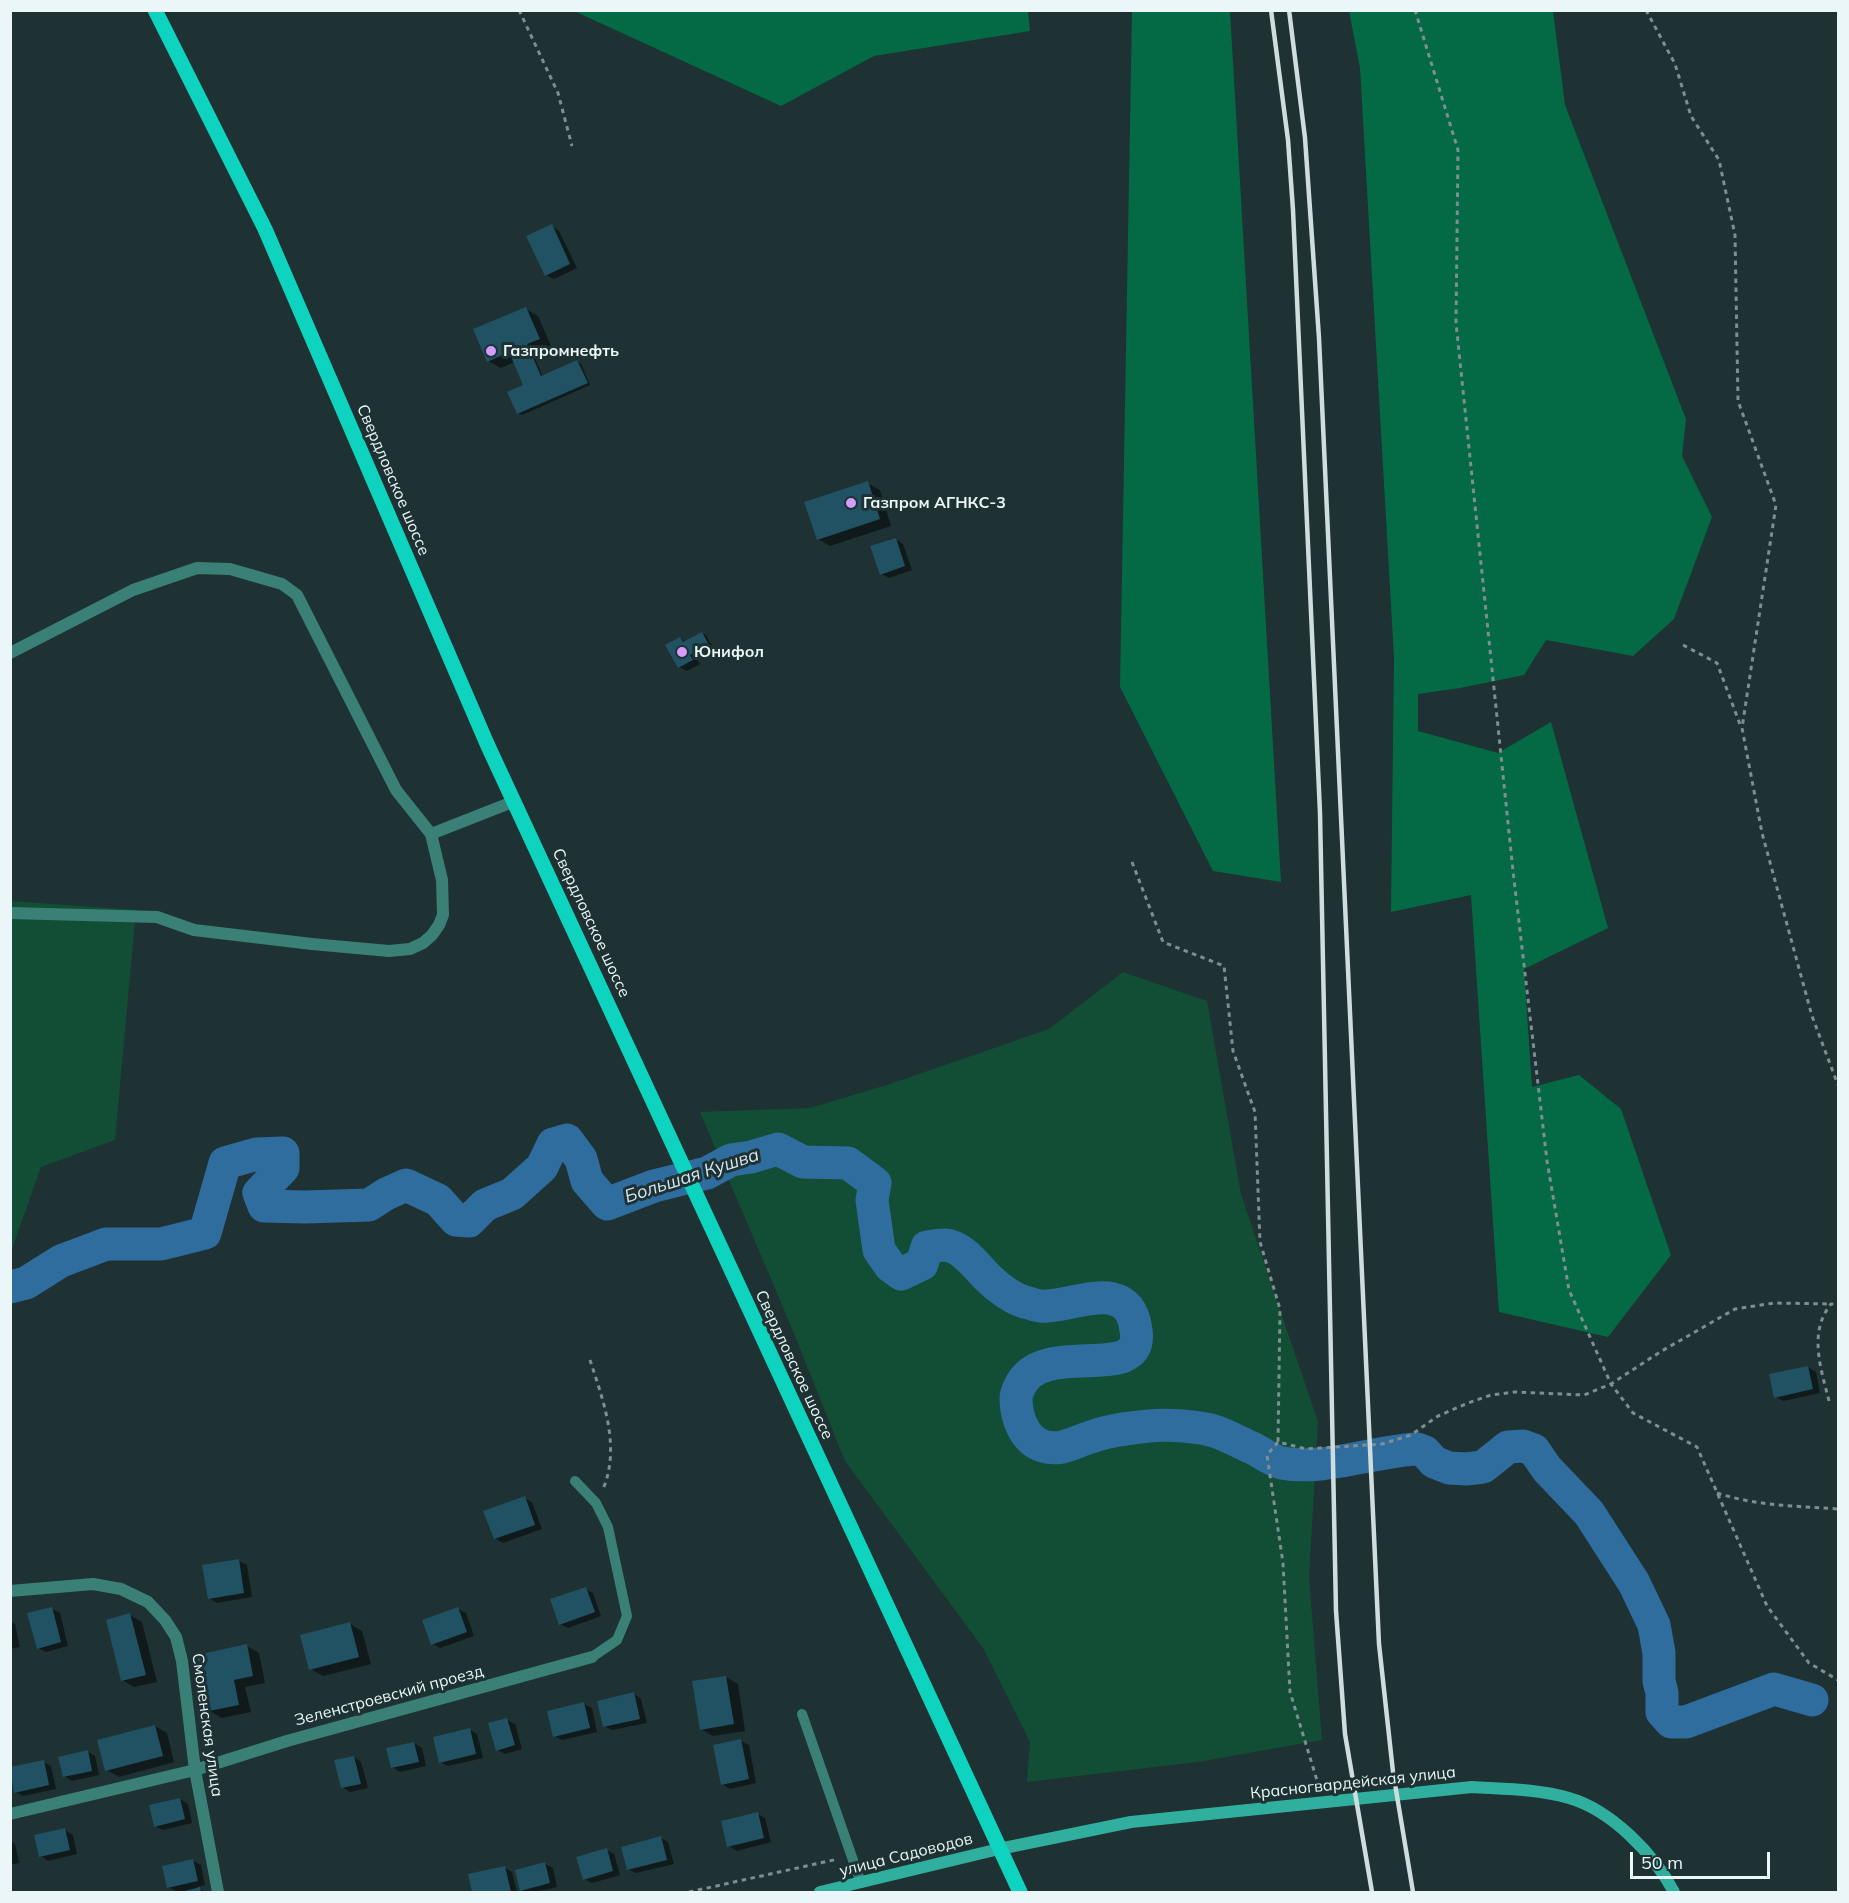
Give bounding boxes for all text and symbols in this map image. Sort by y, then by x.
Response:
place label: Газпромнефть [503,341,619,361]
marker: Газпромнефть [484,344,498,358]
street label: Свердловское шоссе [352,402,434,558]
place label: Газпром АГНКС-3 [863,493,1006,513]
marker: Газпром АГНКС-3 [844,496,858,510]
place label: Юнифол [694,642,764,662]
marker: Юнифол [675,645,689,659]
street label: Свердловское шоссе [548,845,634,1001]
water label: Большая Кушва [622,1144,762,1208]
street label: Свердловское шоссе [751,1287,837,1443]
street label: Смоленская улица [187,1652,227,1798]
street label: Зеленстроевский проезд [292,1662,486,1730]
street label: Красногвардейская улица [1249,1763,1457,1803]
street label: улица Садоводов [837,1829,975,1881]
scale bar [1633,1840,1772,1878]
text: 50 m [1641,1851,1683,1874]

